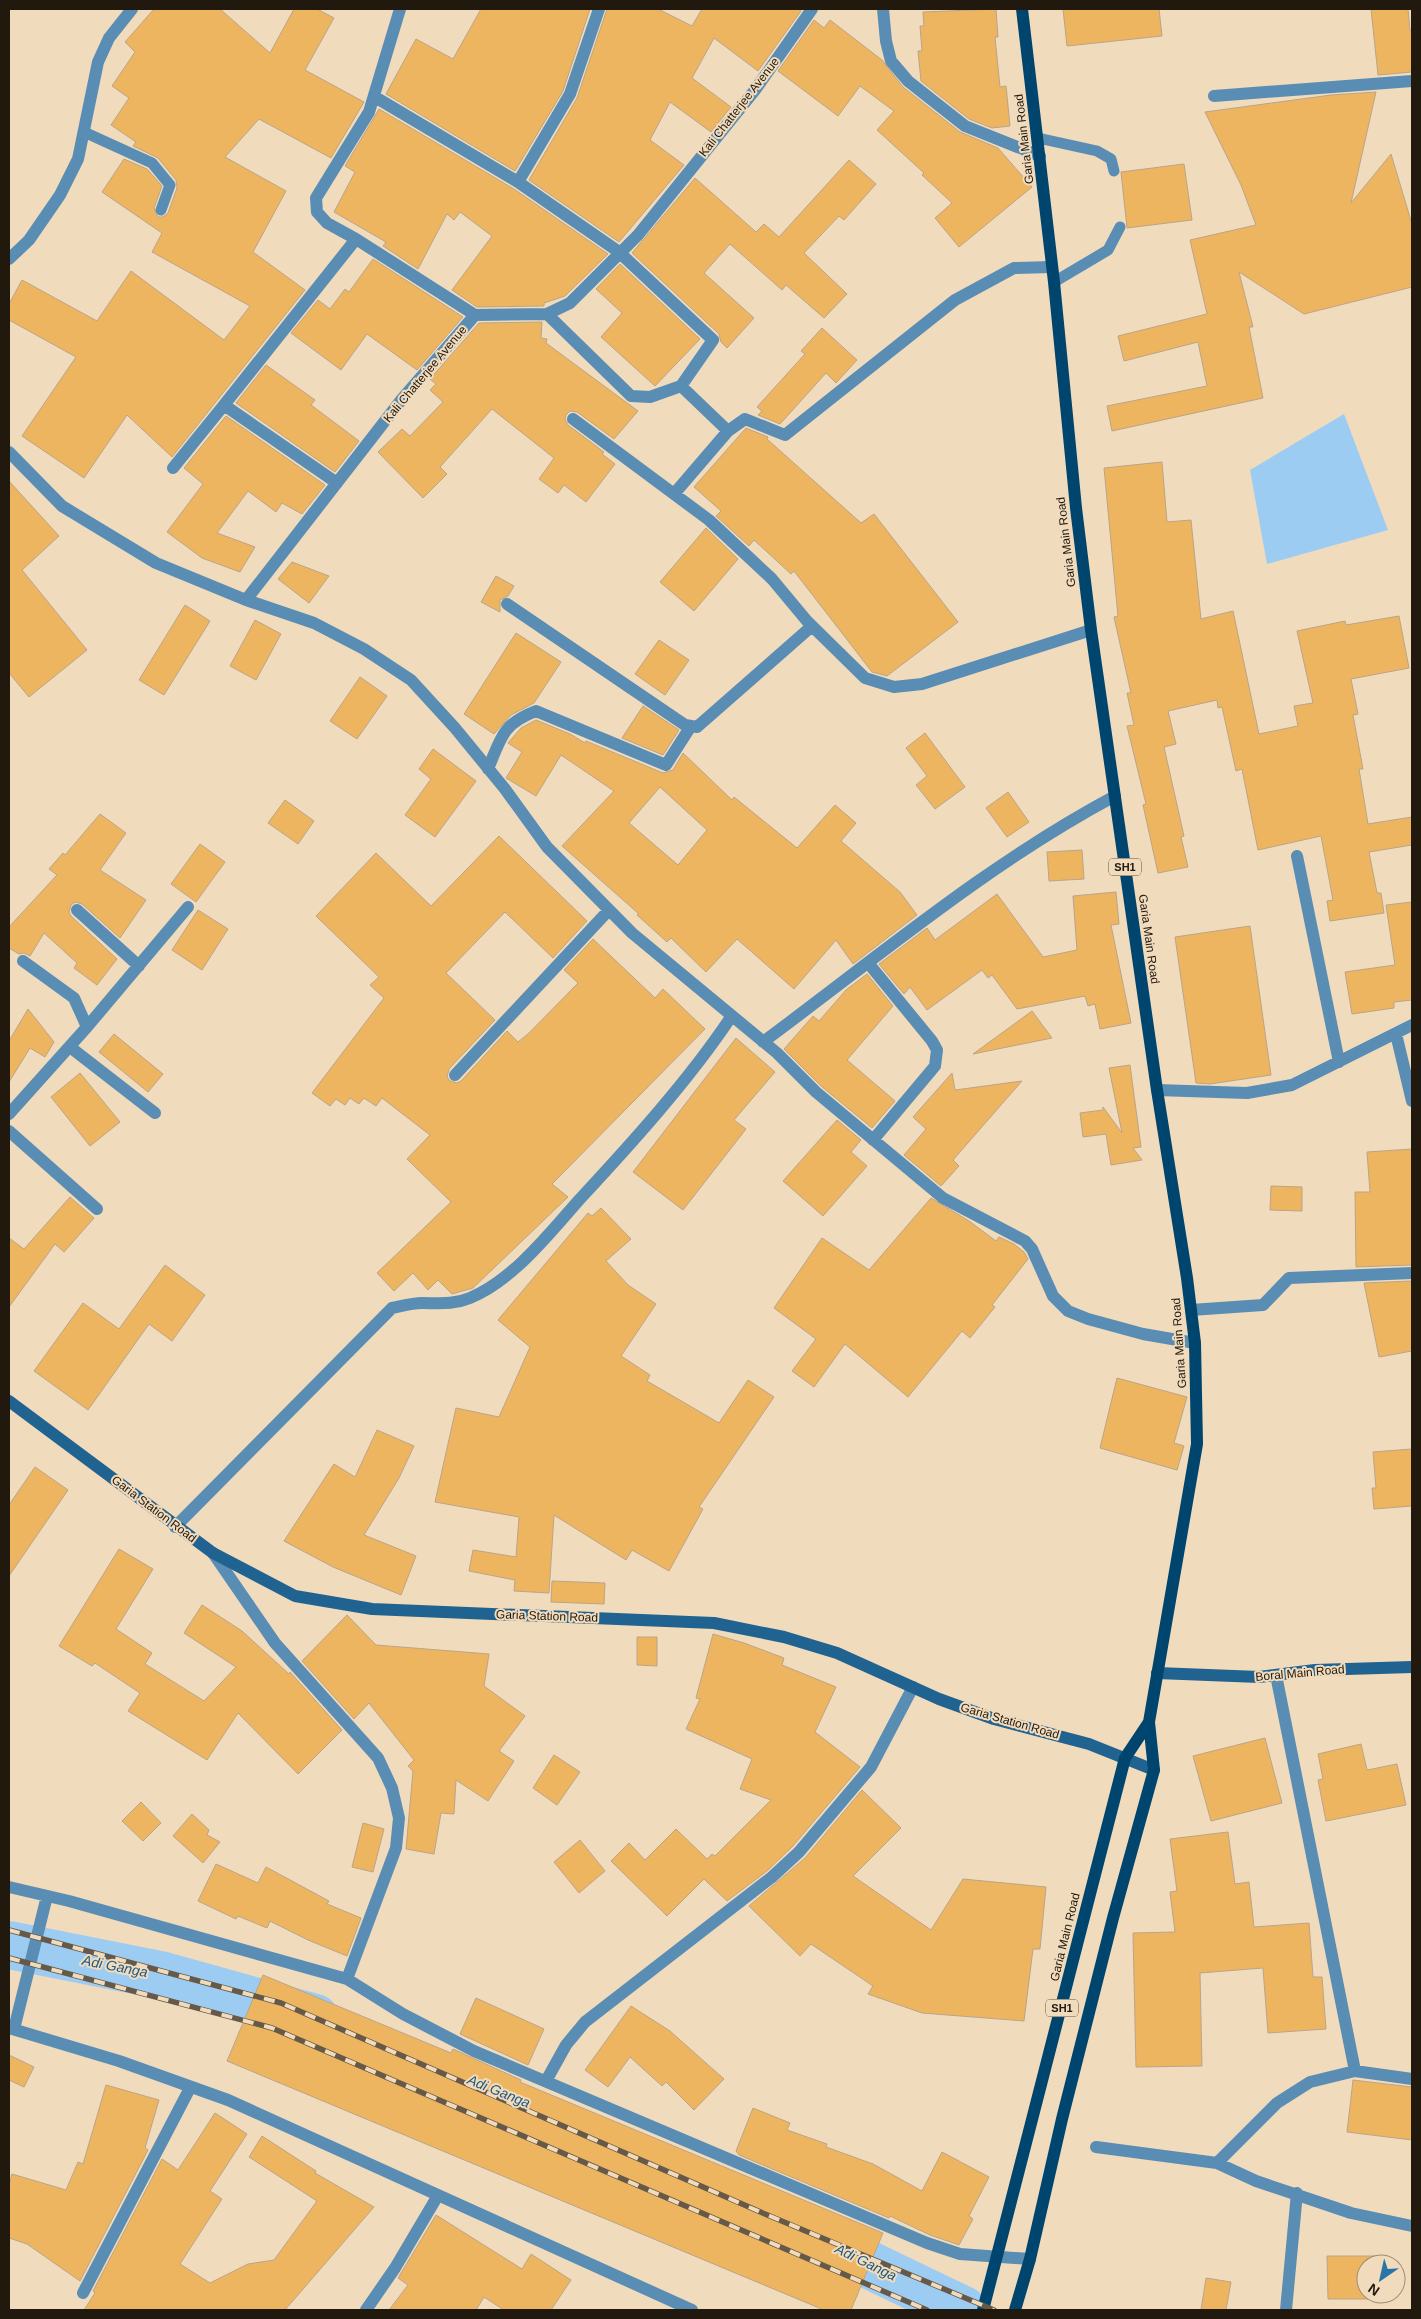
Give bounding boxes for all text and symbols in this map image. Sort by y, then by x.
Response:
street label: Kali Chatterjee Avenue [696,54,782,159]
street label: Garia Main Road [1012,93,1036,185]
street label: Kali Chatterjee Avenue [380,323,470,425]
street label: Garia Main Road [1054,496,1078,588]
road number: SH1 [1109,859,1141,876]
street label: Garia Main Road [1136,893,1162,985]
street label: Garia Main Road [1169,1297,1189,1389]
street label: Garia Station Road [109,1473,199,1545]
street label: Garia Station Road [496,1607,598,1625]
street label: Boral Main Road [1255,1662,1345,1684]
street label: Garia Station Road [959,1700,1061,1742]
street label: Garia Main Road [1047,1891,1083,1983]
water label: Adi Ganga [80,1952,149,1980]
road number: SH1 [1046,2000,1078,2016]
water label: Adi Ganga [464,2071,533,2111]
water label: Adi Ganga [832,2240,899,2284]
north arrow [1356,2254,1406,2304]
text: N [1365,2280,1382,2299]

